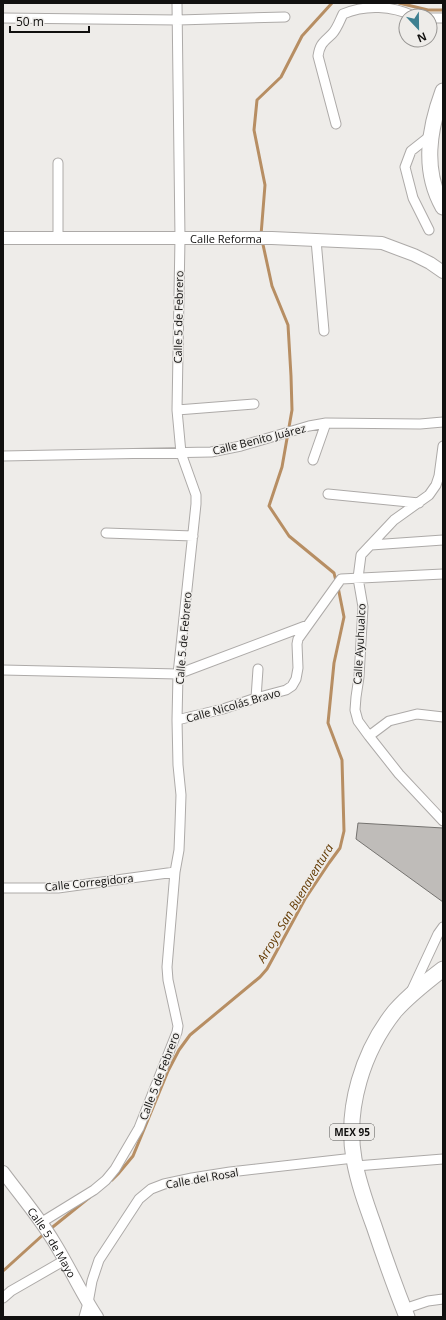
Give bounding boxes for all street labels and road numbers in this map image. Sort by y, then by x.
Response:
street label: Calle Reforma [190,231,262,246]
street label: Calle 5 de Febrero [170,270,186,364]
street label: Calle Benito Juárez [211,420,307,458]
street label: Calle 5 de Febrero [171,591,195,685]
street label: Calle Ayuhualco [349,603,369,685]
street label: Calle Nicolás Bravo [184,684,282,726]
street label: Calle Corregidora [44,870,134,894]
street label: Calle 5 de Febrero [135,1030,183,1122]
road number: MEX 95 [330,1124,374,1140]
street label: Calle del Rosal [164,1164,240,1192]
street label: Calle 5 de Mayo [25,1204,80,1280]

